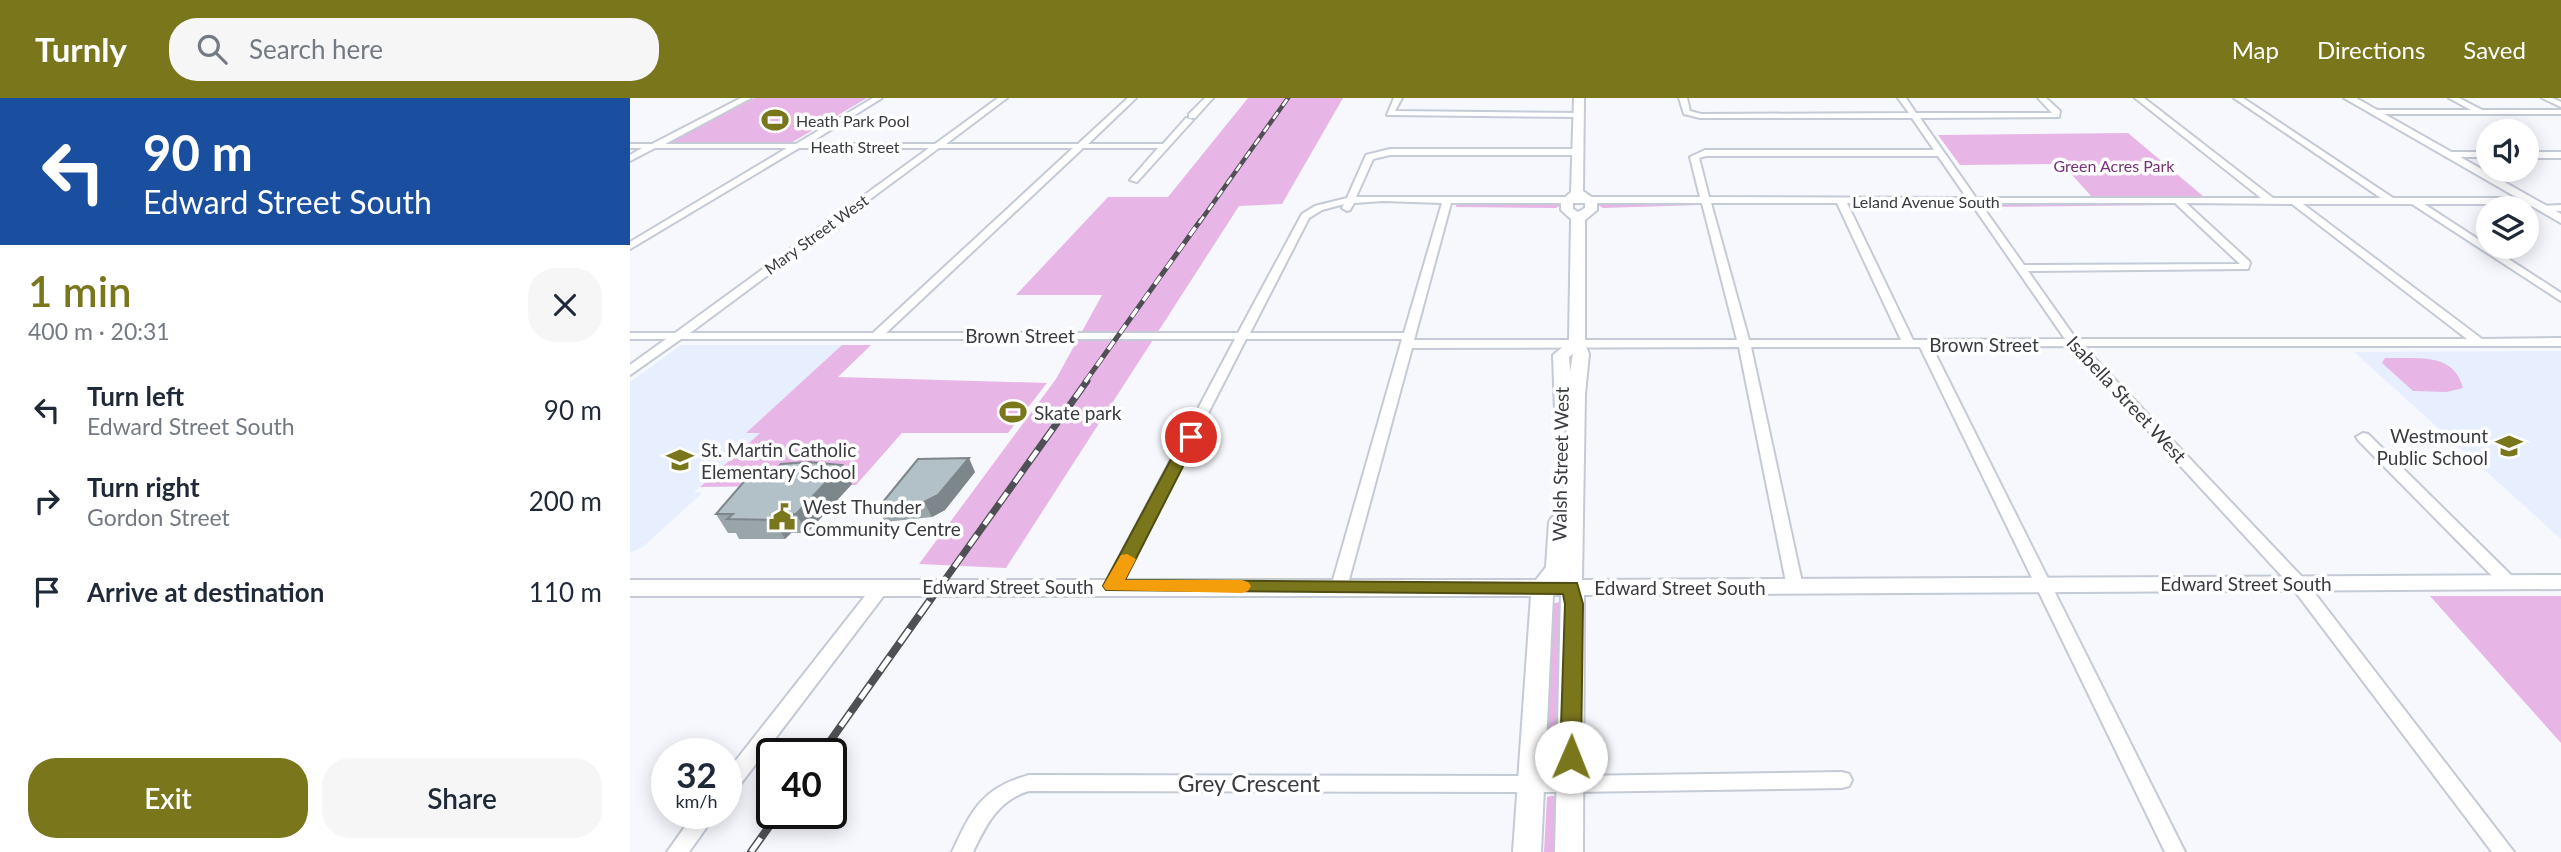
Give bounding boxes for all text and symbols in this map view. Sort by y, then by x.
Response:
search box [169,18,659,81]
text: Turnly [35,29,127,69]
icon: search [193,30,231,68]
text: Search here [249,33,383,65]
text: Map [2232,35,2279,64]
text: Directions [2317,35,2425,64]
text: Saved [2463,35,2526,64]
sports icon: Heath Park Pool [760,105,790,135]
place label: Heath Park Pool [796,111,909,130]
map controls [2476,119,2539,259]
button: sound [2476,119,2539,182]
text: 90 m [143,123,253,181]
icon: left [28,126,119,217]
street label: Heath Street [810,137,900,156]
park label: Green Acres Park [2054,156,2175,175]
text: Edward Street South [143,182,432,221]
street label: Mary Street West [761,190,872,278]
street label: Leland Avenue South [1852,192,2000,211]
button: layers [2476,196,2539,259]
text: 1 min [28,266,132,316]
button: close [528,268,602,342]
text: 400 m · 20:31 [28,317,170,345]
street label: Brown Street [965,324,1075,347]
street label: Isabella Street West [2062,331,2192,467]
street label: Brown Street [1929,333,2039,356]
text: Turn left [87,380,184,412]
street label: Walsh Street West [1547,386,1573,541]
icon: left [28,391,66,429]
text: 90 m [544,394,602,426]
sports icon: Skate park [998,397,1028,427]
place label: Skate park [1034,401,1122,424]
pin [1161,407,1221,467]
text: Edward Street South [87,412,295,440]
icon: arrive [1172,418,1210,456]
place label: Westmount Public School [2377,424,2488,469]
school or university icon: Westmount Public School [2494,431,2524,461]
place label: St. Martin Catholic Elementary School [701,438,856,483]
school or university icon: St. Martin Catholic Elementary School [665,445,695,475]
text: Turn right [87,471,200,503]
icon: right [28,482,66,520]
text: 200 m [529,485,602,517]
place label: West Thunder Community Centre [803,495,961,540]
public building icon: West Thunder Community Centre [767,502,797,532]
text: Gordon Street [87,503,230,531]
street label: Edward Street South [2160,572,2332,595]
icon: arrive [28,573,66,611]
street label: Edward Street South [922,575,1094,598]
text: Arrive at destination [87,576,324,608]
text: 110 m [529,576,602,608]
street label: Edward Street South [1594,576,1766,599]
position arrow [1534,720,1608,794]
speed limit sign: 40 [756,738,847,829]
text: 32 [676,753,717,795]
button: Exit [28,758,308,838]
button: Share [322,758,602,838]
street label: Grey Crescent [1178,769,1321,797]
text: km/h [675,790,718,812]

